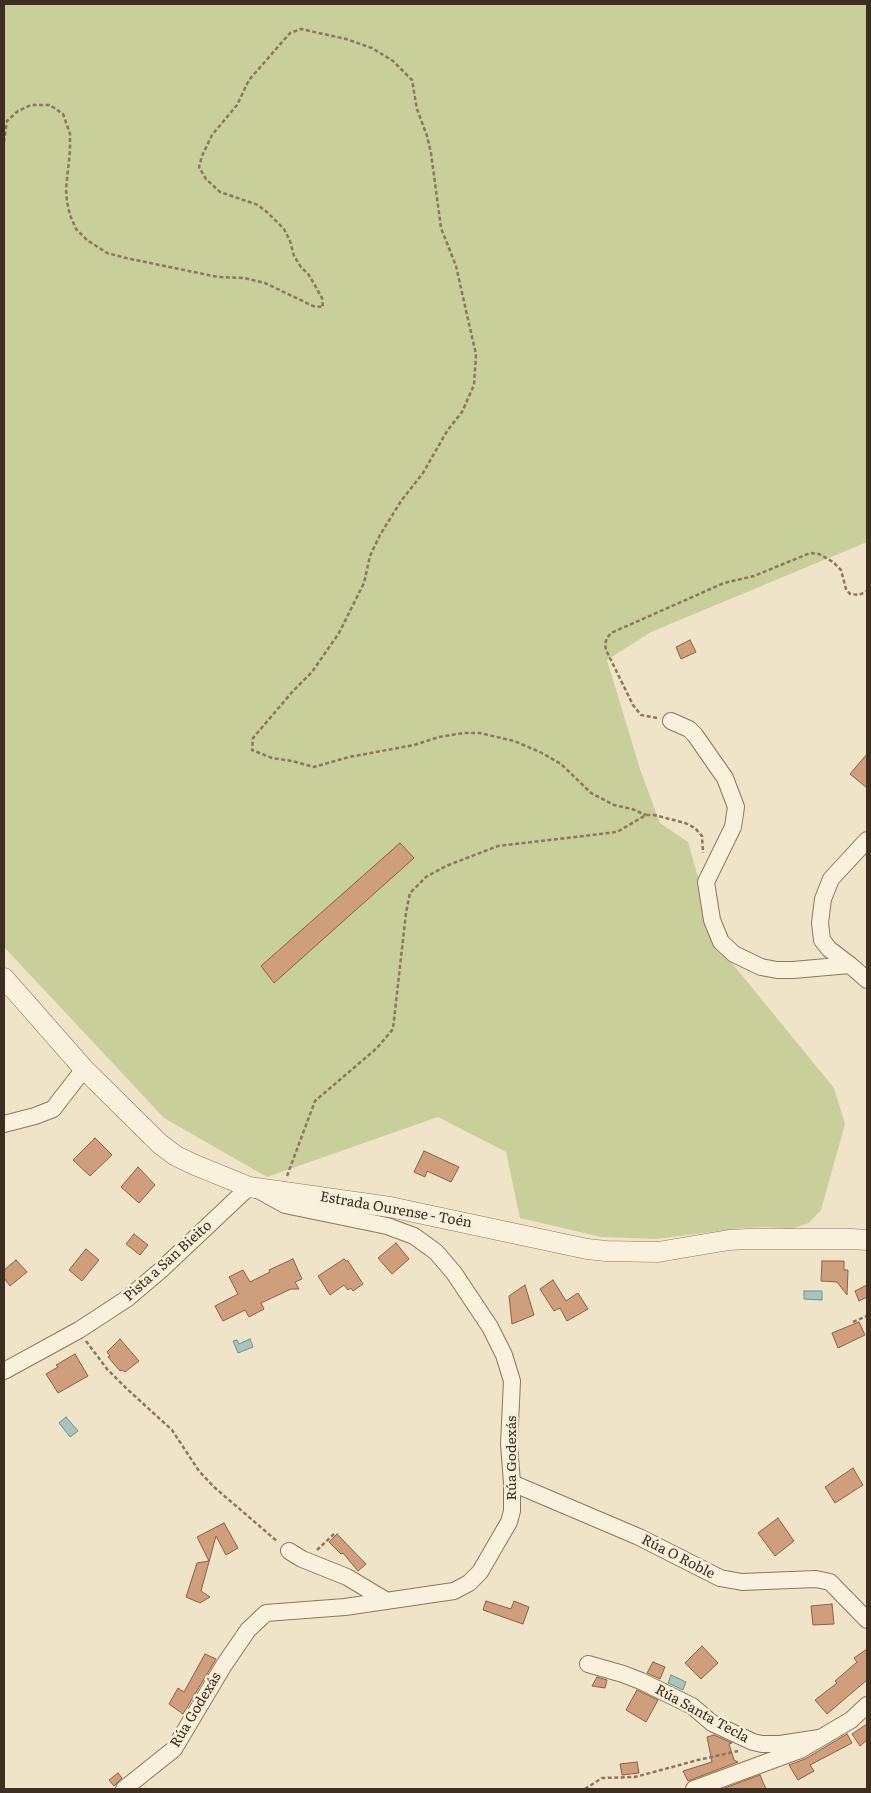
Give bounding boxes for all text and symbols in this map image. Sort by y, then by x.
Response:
street label: Estrada Ourense - Toén [319,1188,473,1232]
street label: Pista a San Bieito [121,1217,215,1305]
street label: Rúa Godexás [504,1416,520,1500]
street label: Rúa O Roble [639,1531,717,1583]
street label: Rúa Godexás [167,1669,225,1751]
street label: Rúa Santa Tecla [652,1681,752,1747]

